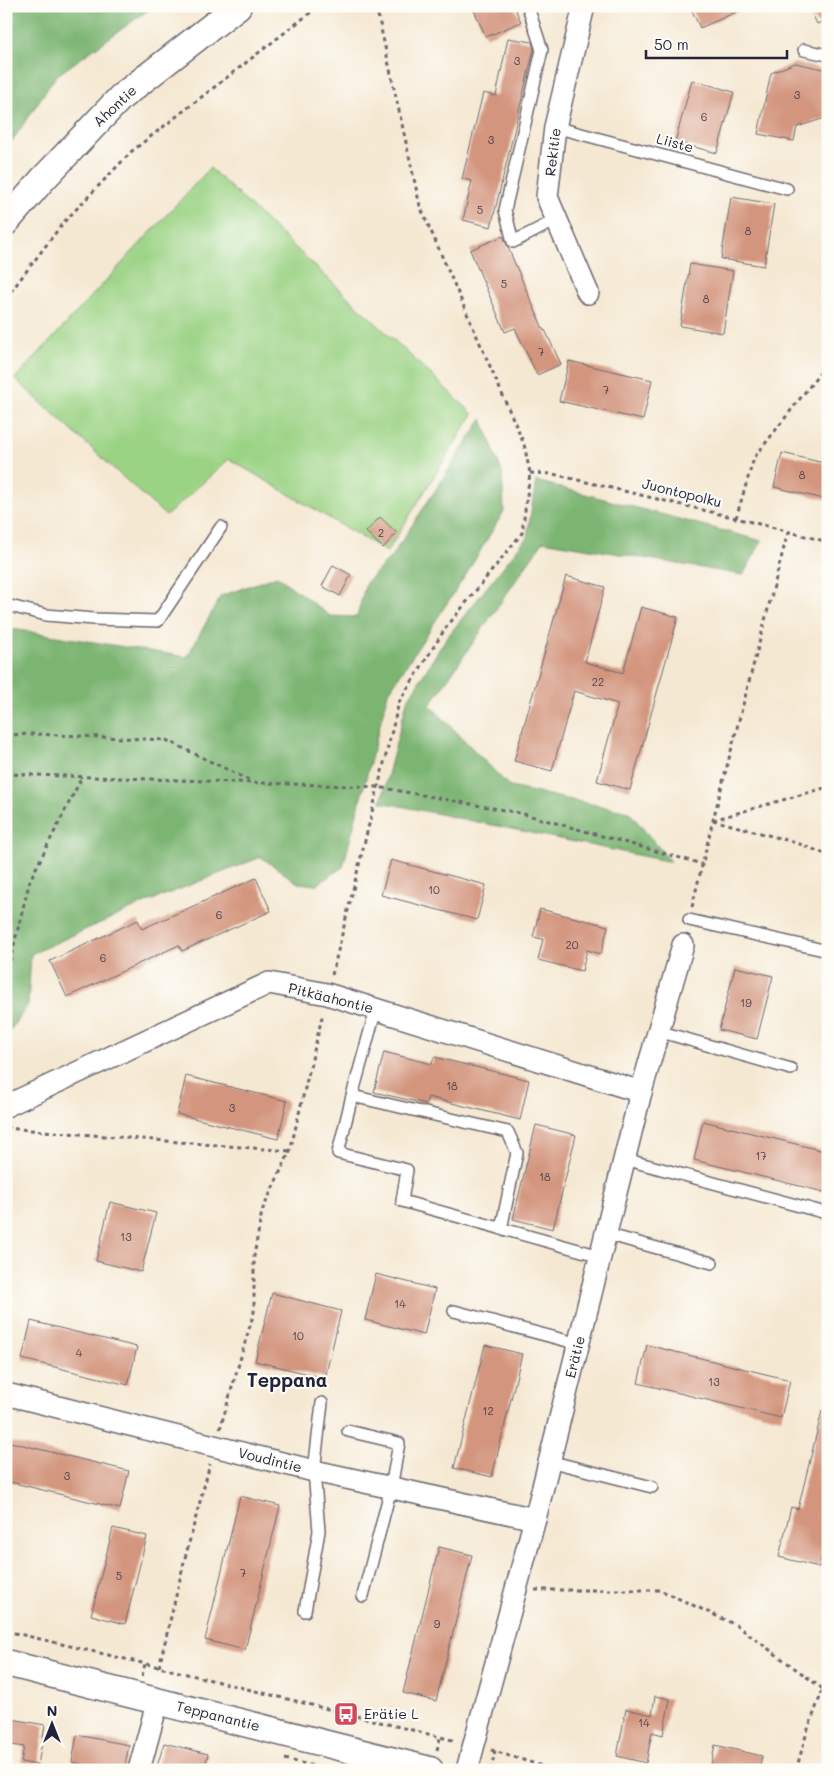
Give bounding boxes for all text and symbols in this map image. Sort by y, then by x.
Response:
scale bar [646,28,788,60]
text: 50 m [654,34,689,54]
house number: 3 [514,53,521,68]
street label: Ahontie [89,81,140,131]
house number: 3 [794,87,801,102]
house number: 6 [701,109,707,124]
street label: Rekitie [540,127,565,177]
street label: Liiste [655,128,696,157]
house number: 3 [488,132,495,147]
house number: 5 [477,202,483,217]
house number: 8 [745,223,752,238]
house number: 5 [501,276,507,291]
house number: 8 [703,291,710,306]
house number: 7 [538,344,544,359]
house number: 7 [603,382,609,397]
house number: 8 [799,467,806,482]
street label: Juontopolku [640,473,724,512]
house number: 2 [378,525,384,540]
house number: 22 [592,674,604,689]
house number: 10 [428,882,440,897]
house number: 6 [216,907,222,922]
house number: 20 [566,937,579,952]
house number: 6 [100,950,106,965]
street label: Pitkäahontie [287,978,376,1017]
house number: 19 [740,995,752,1010]
house number: 18 [446,1078,458,1093]
house number: 3 [229,1100,236,1115]
house number: 17 [755,1148,767,1163]
house number: 18 [539,1169,551,1184]
house number: 13 [120,1229,132,1244]
house number: 14 [394,1296,406,1311]
house number: 10 [292,1328,304,1343]
street label: Erätie [560,1334,589,1380]
house number: 4 [76,1345,83,1360]
district label: Teppana [247,1367,327,1392]
house number: 13 [708,1374,720,1389]
house number: 12 [482,1403,494,1418]
street label: Voudintie [236,1442,304,1477]
house number: 3 [64,1468,71,1483]
house number: 7 [240,1565,246,1580]
house number: 5 [116,1568,122,1583]
house number: 9 [434,1616,441,1631]
street label: Teppanantie [174,1696,262,1735]
north arrow [28,1698,78,1748]
text: N [47,1701,57,1720]
bus stop icon: Erätie L [333,1701,359,1727]
place label: Erätie L [364,1704,419,1723]
house number: 14 [638,1715,650,1730]

